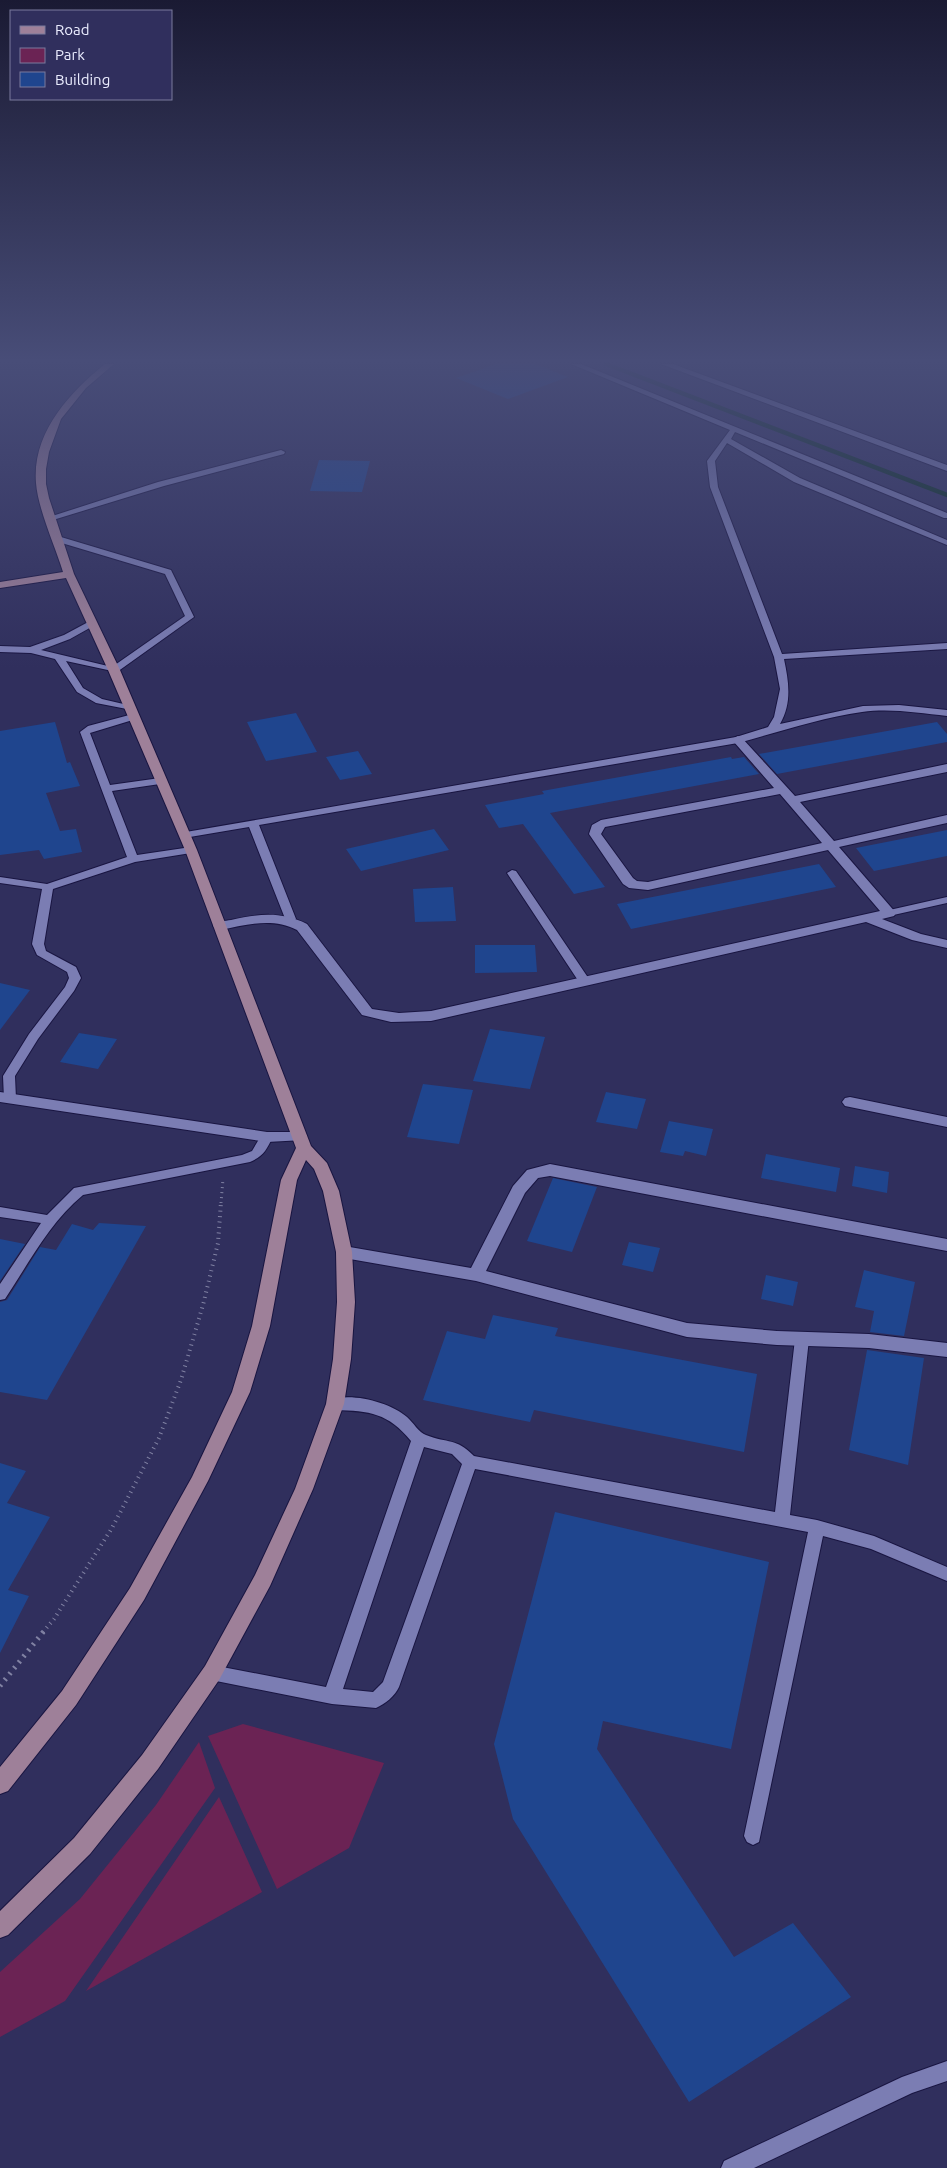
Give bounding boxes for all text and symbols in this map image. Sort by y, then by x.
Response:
legend [10,10,172,100]
text: Road [55,21,90,38]
text: Park [55,46,85,63]
text: Building [55,71,110,88]

